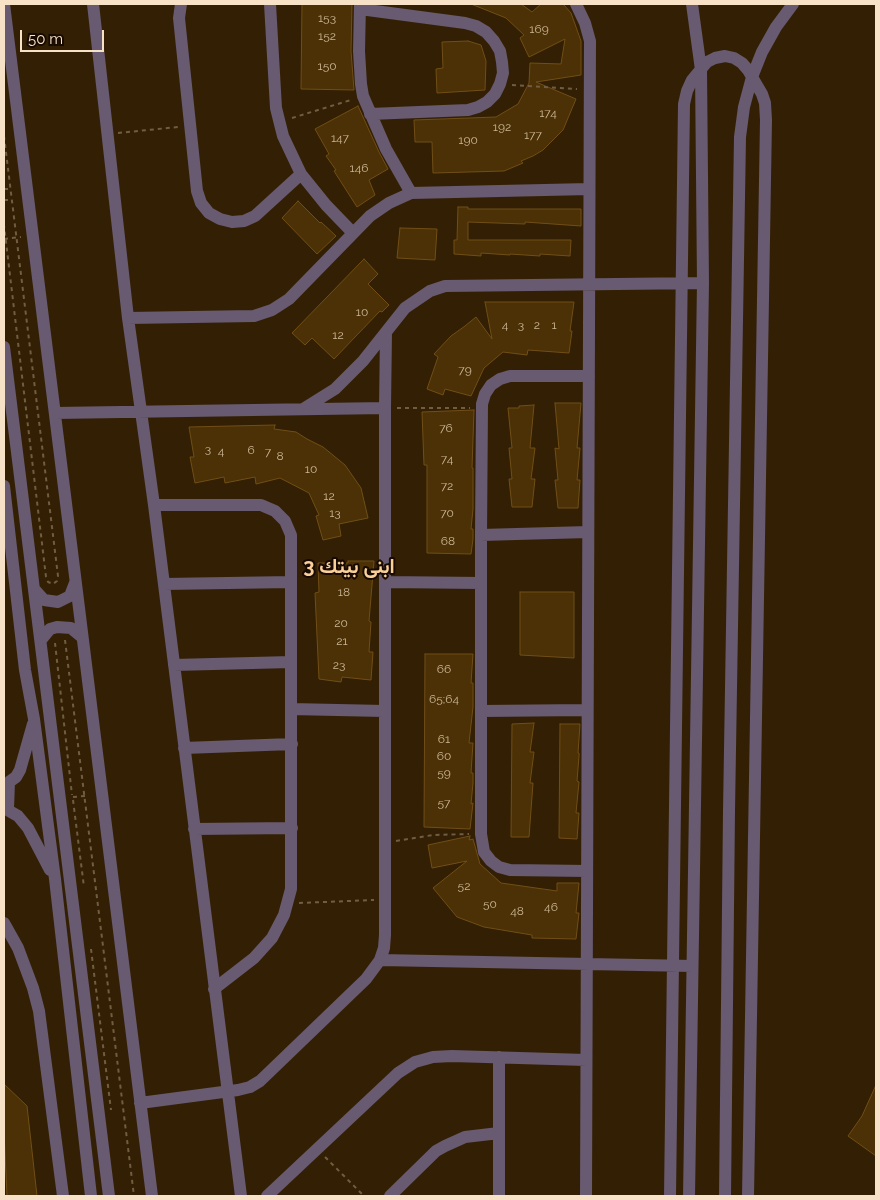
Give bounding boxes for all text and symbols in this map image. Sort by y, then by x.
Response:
house number: 153 [318,11,336,25]
scale bar [22,20,106,52]
house number: 169 [529,22,549,36]
house number: 152 [318,29,336,43]
text: 50 m [28,30,63,48]
house number: 150 [317,59,337,73]
house number: 174 [539,106,557,120]
house number: 192 [493,120,511,134]
house number: 177 [524,128,542,142]
house number: 147 [331,131,349,145]
house number: 190 [458,133,478,147]
house number: 146 [350,161,368,175]
house number: 10 [356,305,368,319]
house number: 4 [502,318,508,332]
house number: 3 [518,318,524,332]
house number: 2 [534,318,540,332]
house number: 1 [551,318,557,332]
house number: 12 [332,328,344,342]
house number: 79 [458,363,472,377]
house number: 76 [439,421,453,435]
house number: 3 [205,442,211,456]
house number: 6 [247,443,255,457]
house number: 4 [218,444,224,458]
house number: 7 [265,445,271,459]
house number: 8 [276,449,284,463]
house number: 74 [441,452,453,466]
house number: 10 [305,462,317,476]
house number: 72 [441,479,453,493]
house number: 12 [323,489,335,503]
house number: 13 [329,506,341,520]
house number: 70 [440,506,454,520]
house number: 68 [441,534,455,548]
district label: ابنى بيتك 3 [303,555,395,579]
house number: 18 [338,585,350,599]
house number: 20 [334,616,348,630]
house number: 21 [336,634,348,648]
house number: 23 [333,658,345,672]
house number: 66 [437,662,451,676]
house number: 65;64 [429,692,459,706]
house number: 61 [438,732,450,746]
house number: 60 [437,749,451,763]
house number: 59 [437,766,451,780]
house number: 57 [438,796,450,810]
house number: 52 [458,879,470,893]
house number: 50 [483,897,497,911]
house number: 46 [544,900,558,914]
house number: 48 [510,904,524,918]

